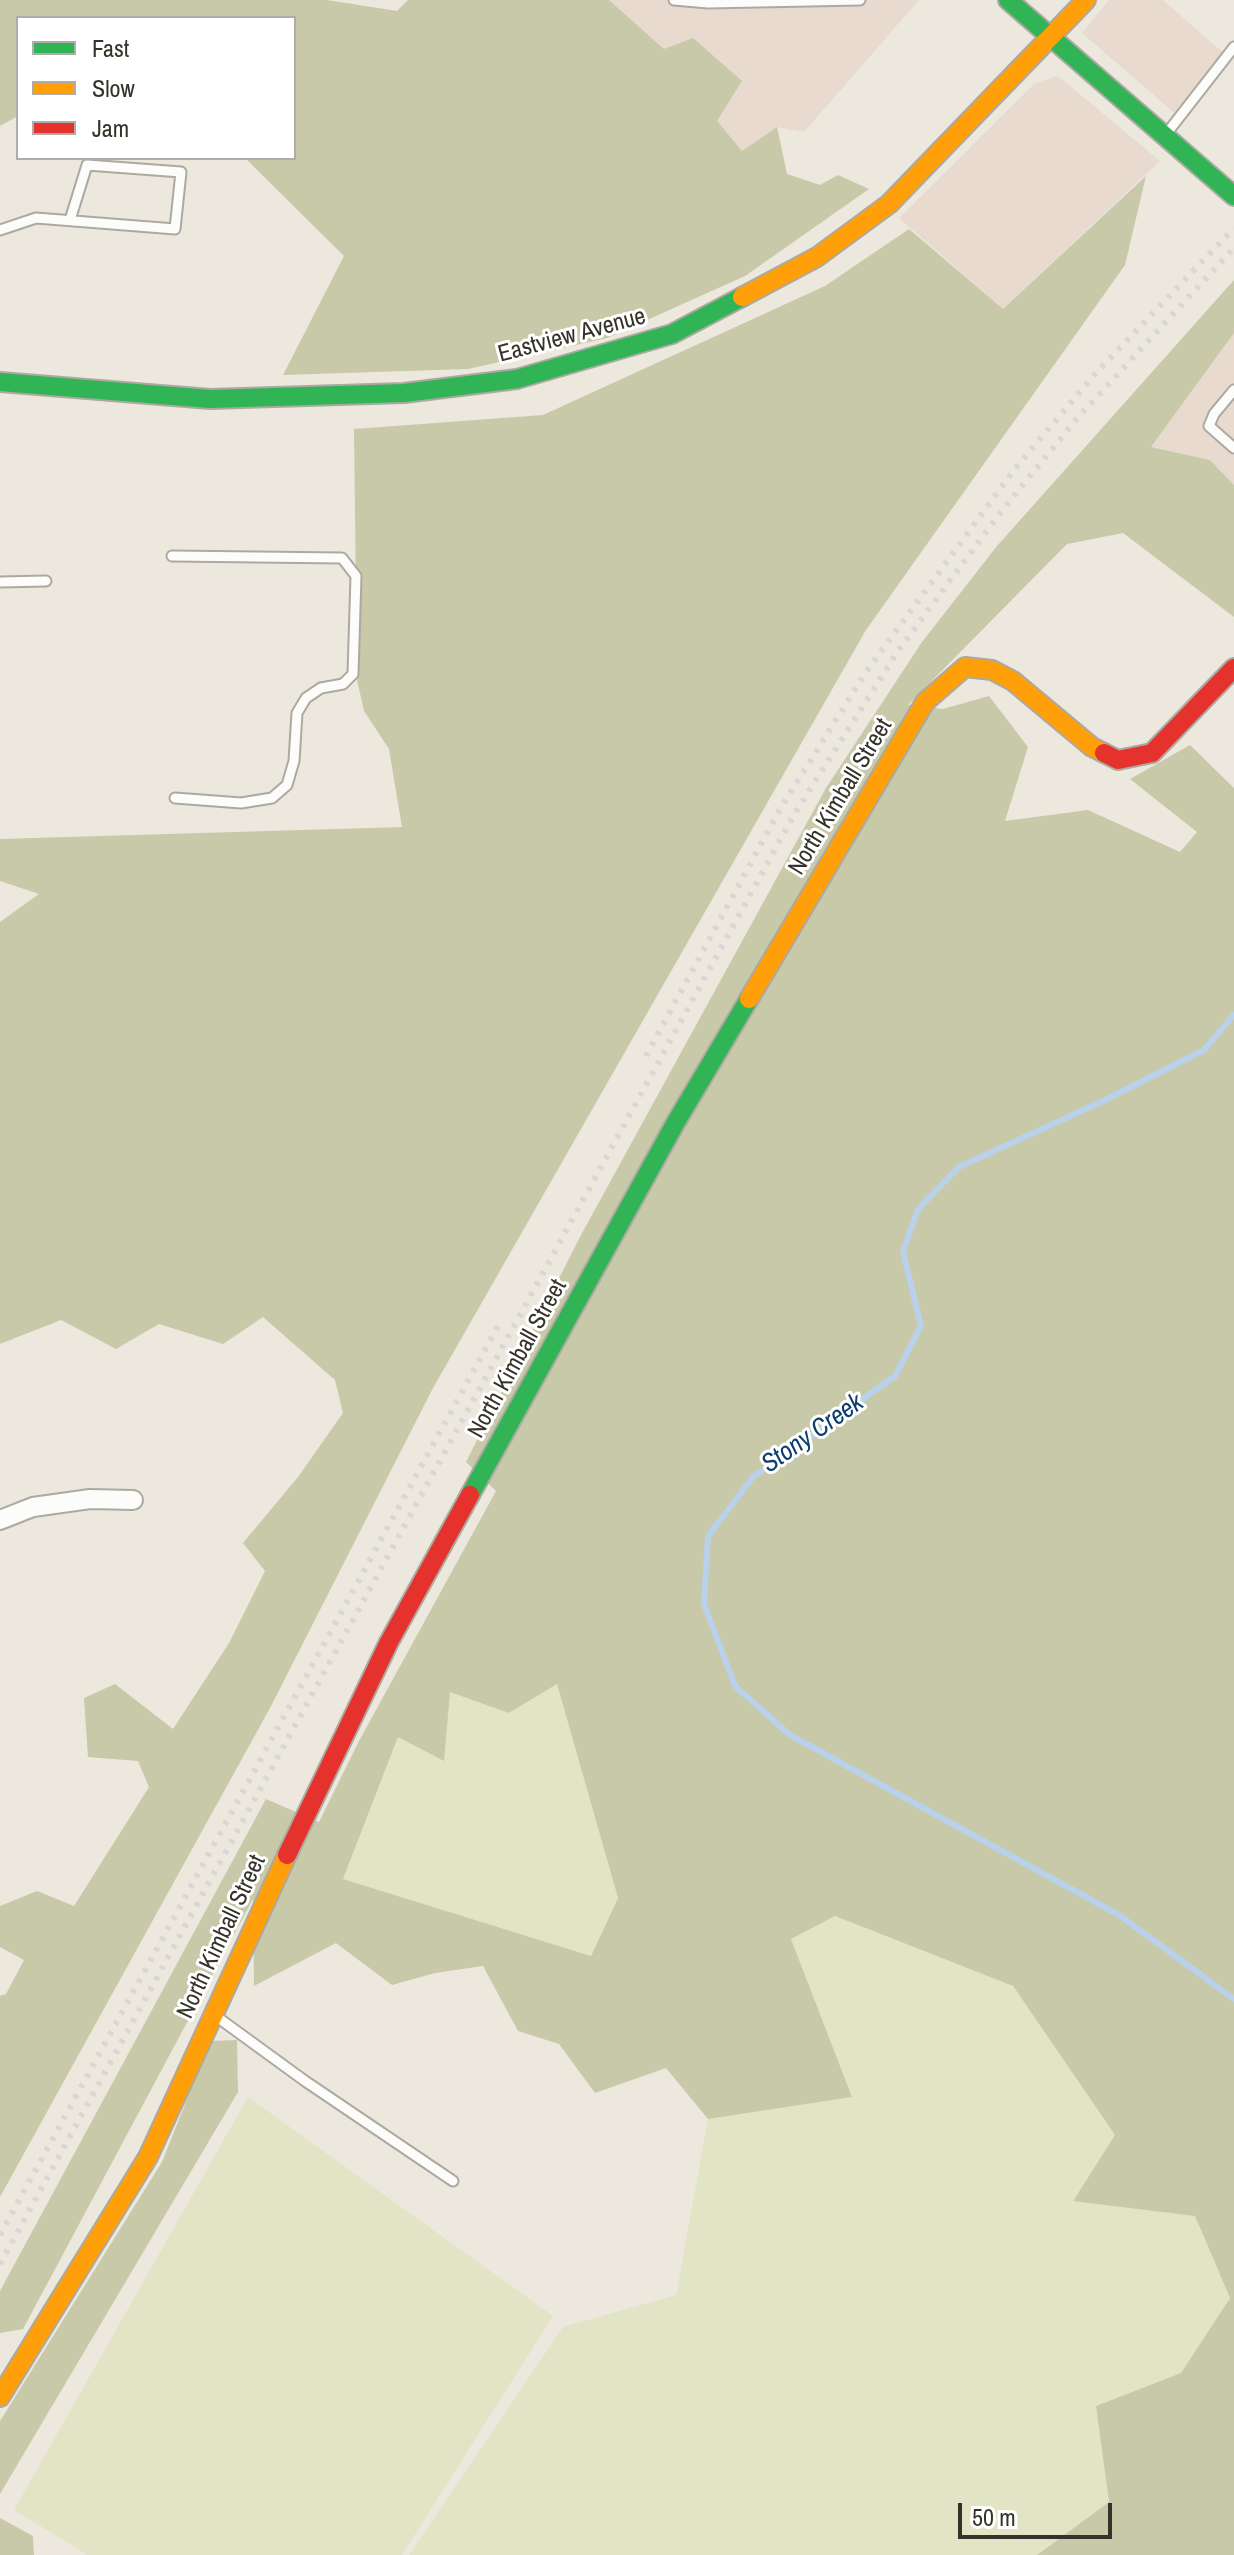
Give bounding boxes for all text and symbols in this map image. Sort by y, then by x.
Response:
legend [16,16,296,160]
text: Fast [92,32,129,64]
text: Slow [92,72,135,104]
text: Jam [92,112,129,144]
street label: Eastview Avenue [495,302,649,370]
street label: North Kimball Street [783,714,899,880]
street label: North Kimball Street [462,1275,574,1443]
water label: Stony Creek [756,1388,870,1480]
street label: North Kimball Street [172,1851,272,2023]
scale bar [962,2487,1116,2537]
text: 50 m [972,2501,1016,2533]

